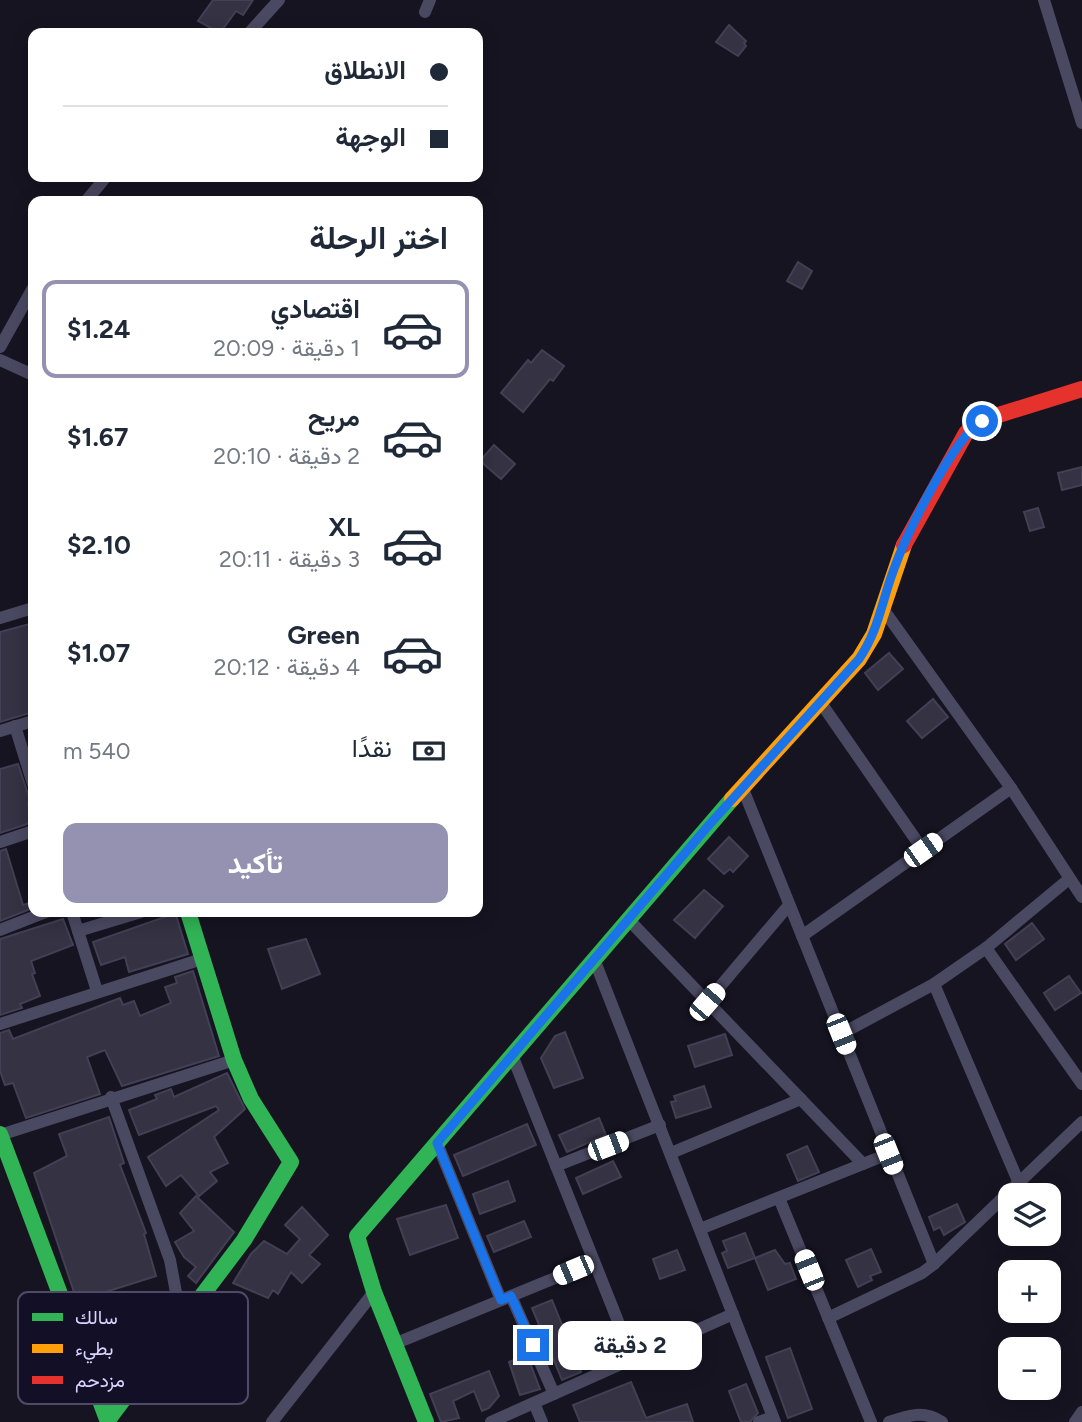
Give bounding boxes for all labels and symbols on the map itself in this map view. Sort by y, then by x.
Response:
route start [966,405,998,437]
car [900,829,947,871]
car [686,979,729,1025]
car [824,1011,859,1057]
car [585,1129,632,1163]
car [871,1131,906,1177]
car [792,1247,827,1293]
car [550,1252,597,1288]
legend [18,1292,248,1404]
text: سالك [75,1306,118,1329]
callout: 2 دقيقة [558,1320,701,1370]
route end [517,1329,549,1361]
text: بطيء [75,1337,113,1364]
text: مزدحم [75,1369,125,1393]

